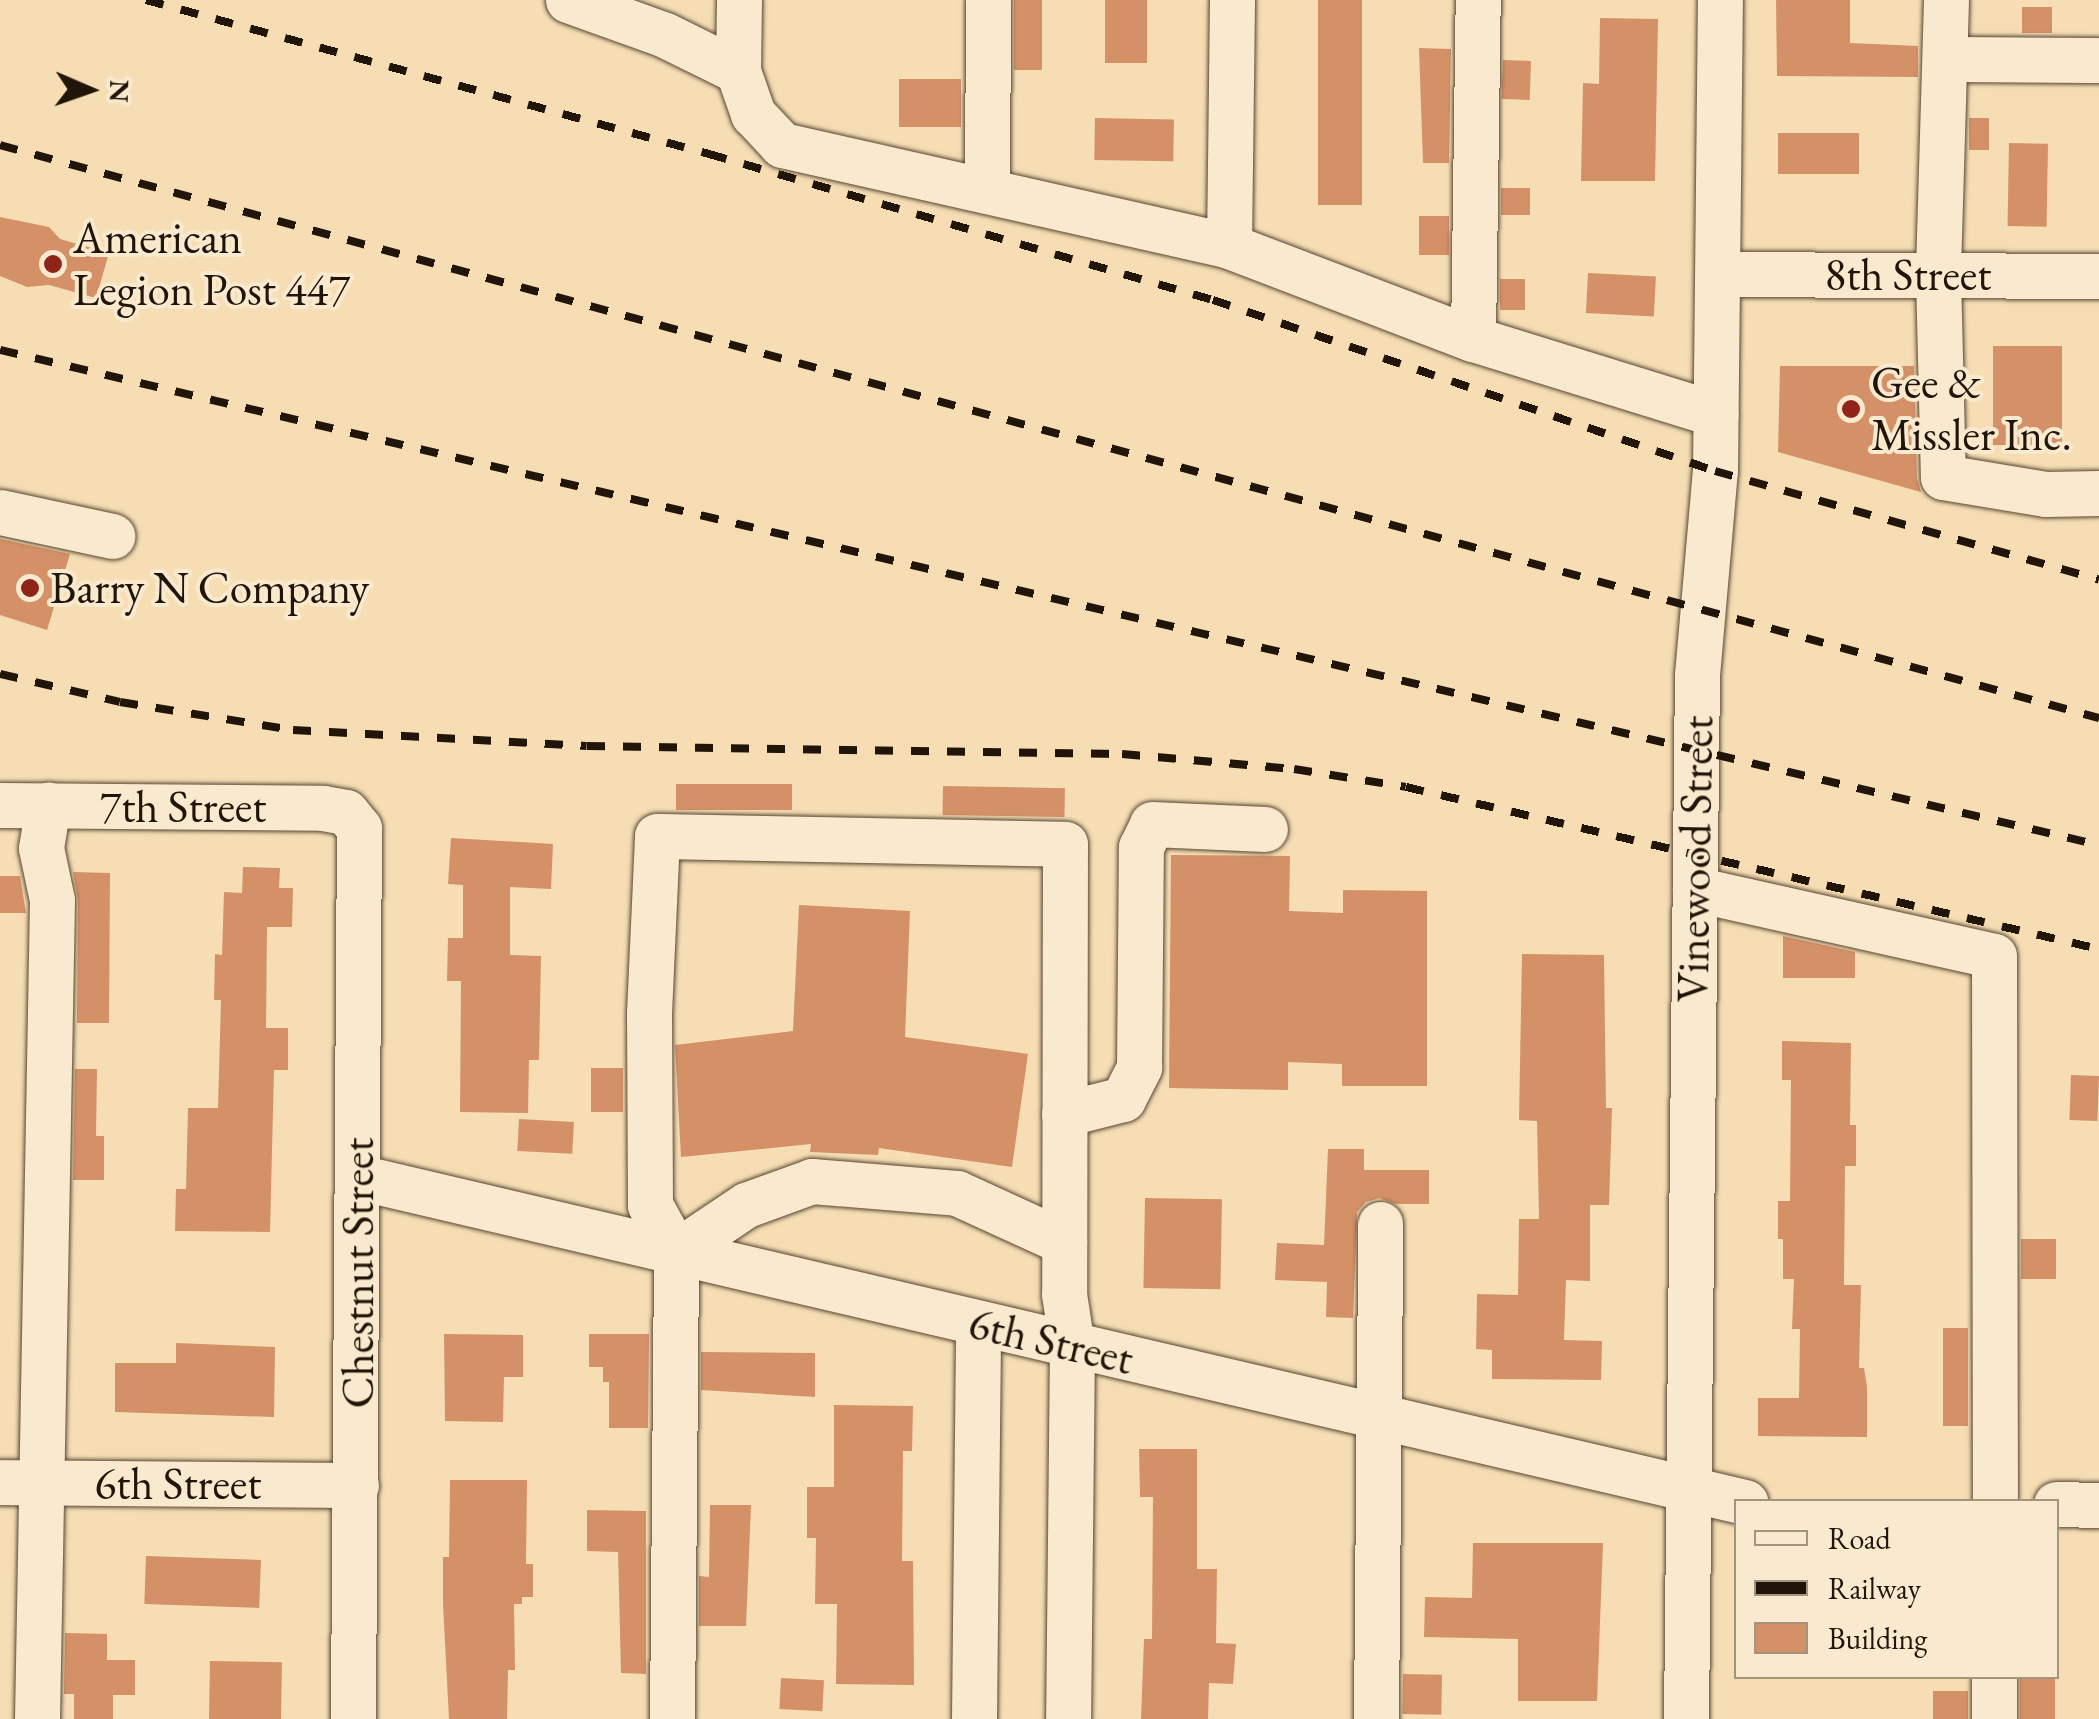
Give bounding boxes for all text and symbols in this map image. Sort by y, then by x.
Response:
north arrow [40,40,140,140]
text: N [102,79,138,103]
place label: American Legion Post 447 [73,211,350,317]
street label: 8th Street [1825,248,1991,302]
marker: American Legion Post 447 [42,253,64,275]
place label: Gee & Missler Inc. [1871,356,2072,462]
marker: Gee & Missler Inc. [1840,398,1862,420]
place label: Barry N Company [50,561,369,615]
marker: Barry N Company [19,577,41,599]
street label: Vinewood Street [1666,715,1724,1003]
street label: 7th Street [100,780,266,834]
street label: Chestnut Street [331,1138,385,1408]
street label: 6th Street [964,1296,1138,1386]
street label: 6th Street [95,1457,261,1511]
legend [1734,1499,2059,1679]
text: Road [1828,1519,1891,1558]
text: Railway [1828,1569,1921,1608]
text: Building [1828,1619,1927,1658]

